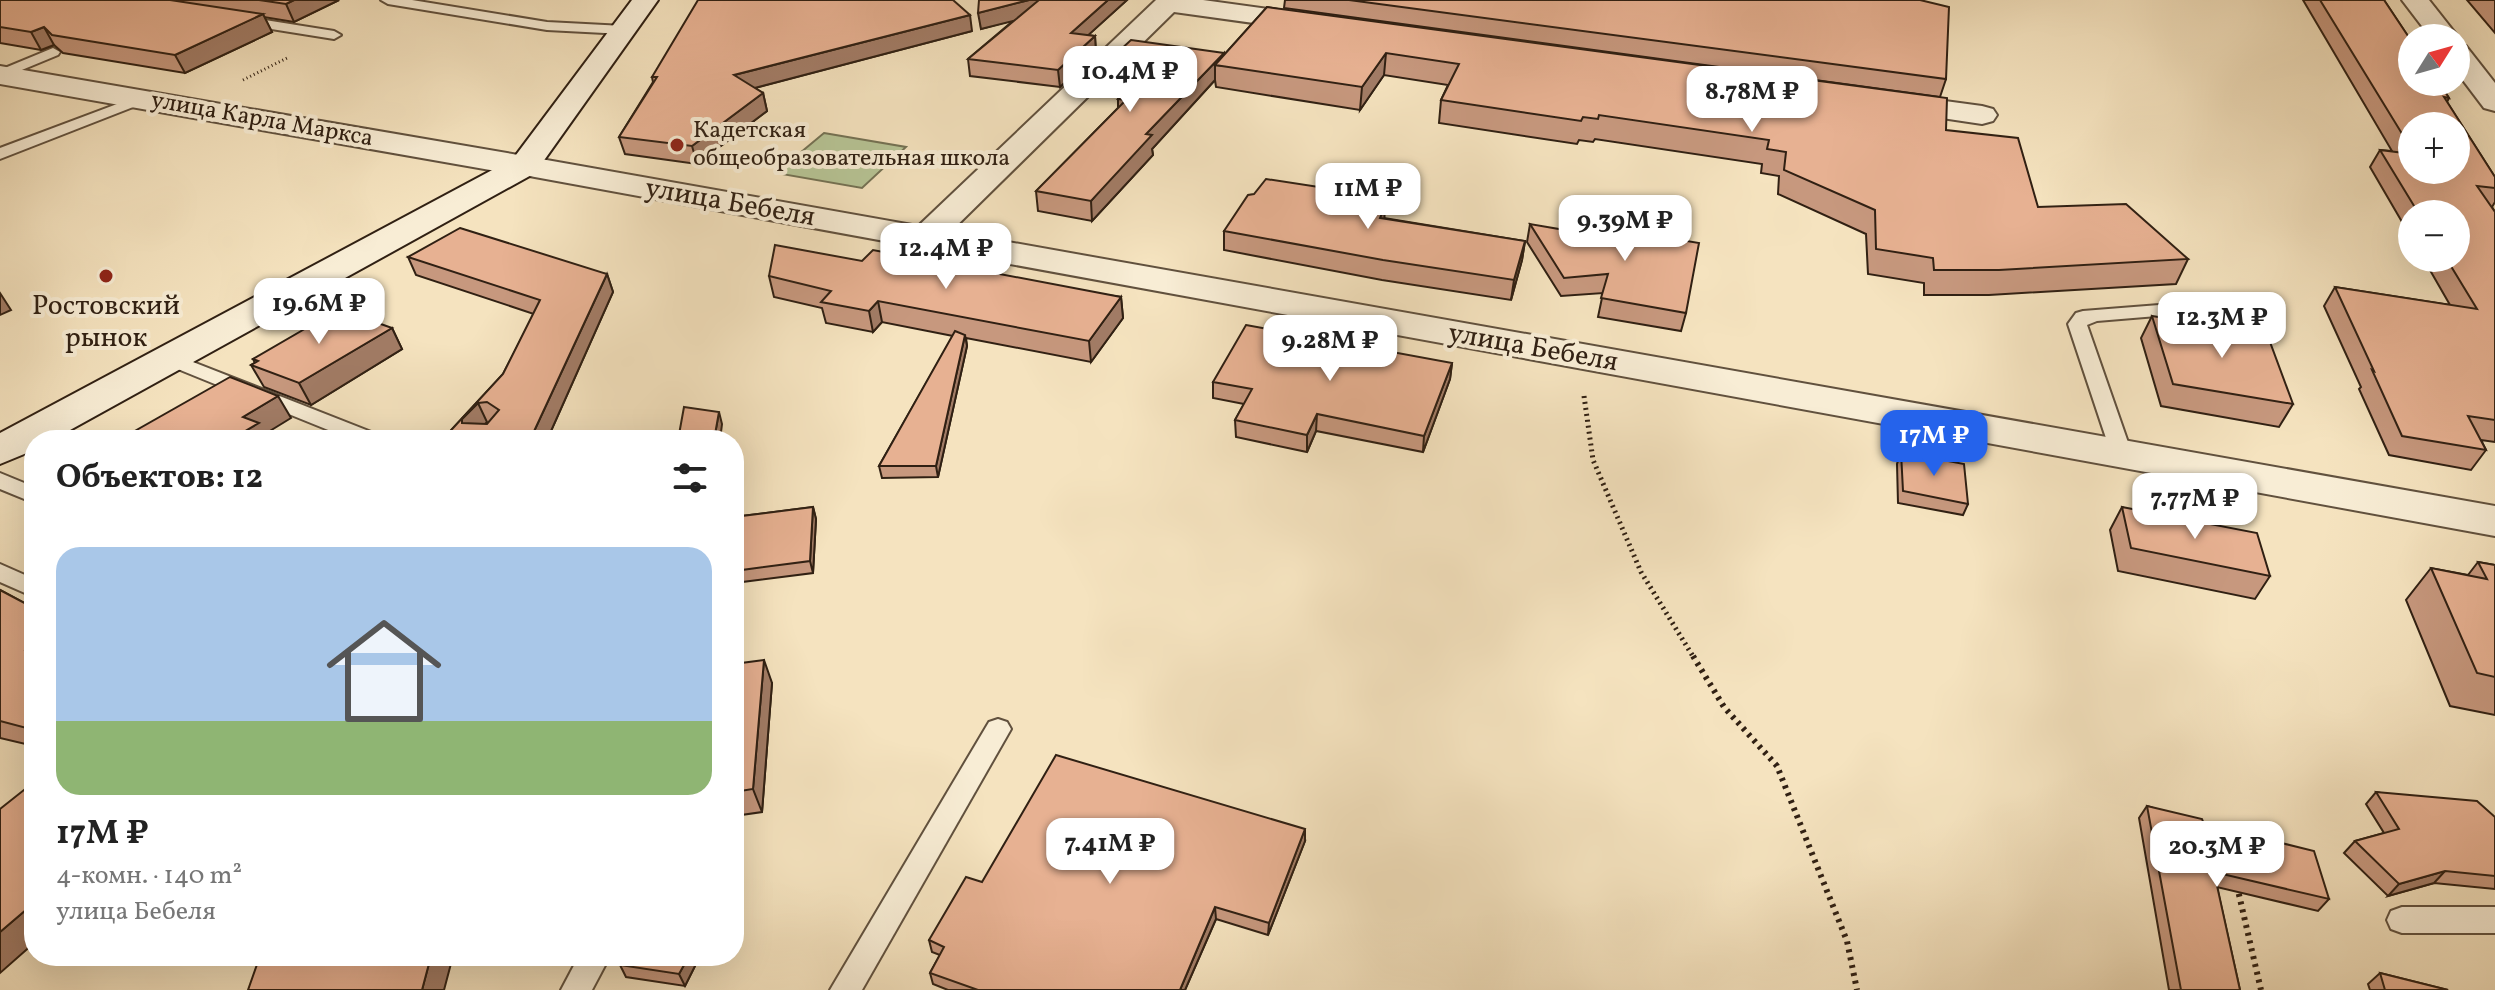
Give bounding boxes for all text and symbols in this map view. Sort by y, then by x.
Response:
north arrow [2398,24,2470,96]
map controls [2398,24,2470,272]
pin: 10.4M ₽ [1056,46,1204,114]
text: 10.4M ₽ [1081,54,1179,90]
pin: 8.78M ₽ [1678,66,1826,134]
text: 8.78M ₽ [1705,74,1799,110]
street label: улица Карла Маркса [148,84,376,156]
button: + [2398,112,2470,184]
place label: Кадетская общеобразовательная школа [693,114,1010,176]
marker: Кадетская общеобразовательная школа [668,136,686,154]
pin: 11M ₽ [1312,163,1424,231]
street label: улица Бебеля [642,169,818,237]
text: 11M ₽ [1333,171,1403,207]
pin: 9.39M ₽ [1551,195,1699,263]
button: − [2398,200,2470,272]
text: 9.39M ₽ [1577,203,1673,239]
pin: 12.4M ₽ [872,223,1020,291]
text: 12.4M ₽ [898,231,994,267]
marker: Ростовский рынок [97,267,115,285]
pin: 19.6M ₽ [245,278,393,346]
text: 19.6M ₽ [272,286,366,322]
place label: Ростовский рынок [32,287,180,358]
pin: 12.3M ₽ [2148,292,2296,360]
text: 12.3M ₽ [2176,300,2268,336]
street label: улица Бебеля [1445,314,1621,382]
pin: 9.28M ₽ [1256,315,1404,383]
text: 9.28M ₽ [1281,323,1379,359]
pin: 17M ₽ [1878,410,1990,478]
text: 17M ₽ [1898,418,1970,454]
text: Объектов: 12 [56,455,263,502]
icon: filters [668,456,712,500]
pin: 7.77M ₽ [2121,473,2269,541]
text: 7.77M ₽ [2150,481,2240,517]
icon: home [312,599,456,743]
text: 17M ₽ [56,811,149,858]
pin: 7.41M ₽ [1036,818,1184,886]
pin: 20.3M ₽ [2143,821,2291,889]
text: 7.41M ₽ [1064,826,1156,862]
text: 20.3M ₽ [2168,829,2266,865]
text: 4-комн. · 140 m² [56,858,242,894]
text: улица Бебеля [56,894,216,930]

